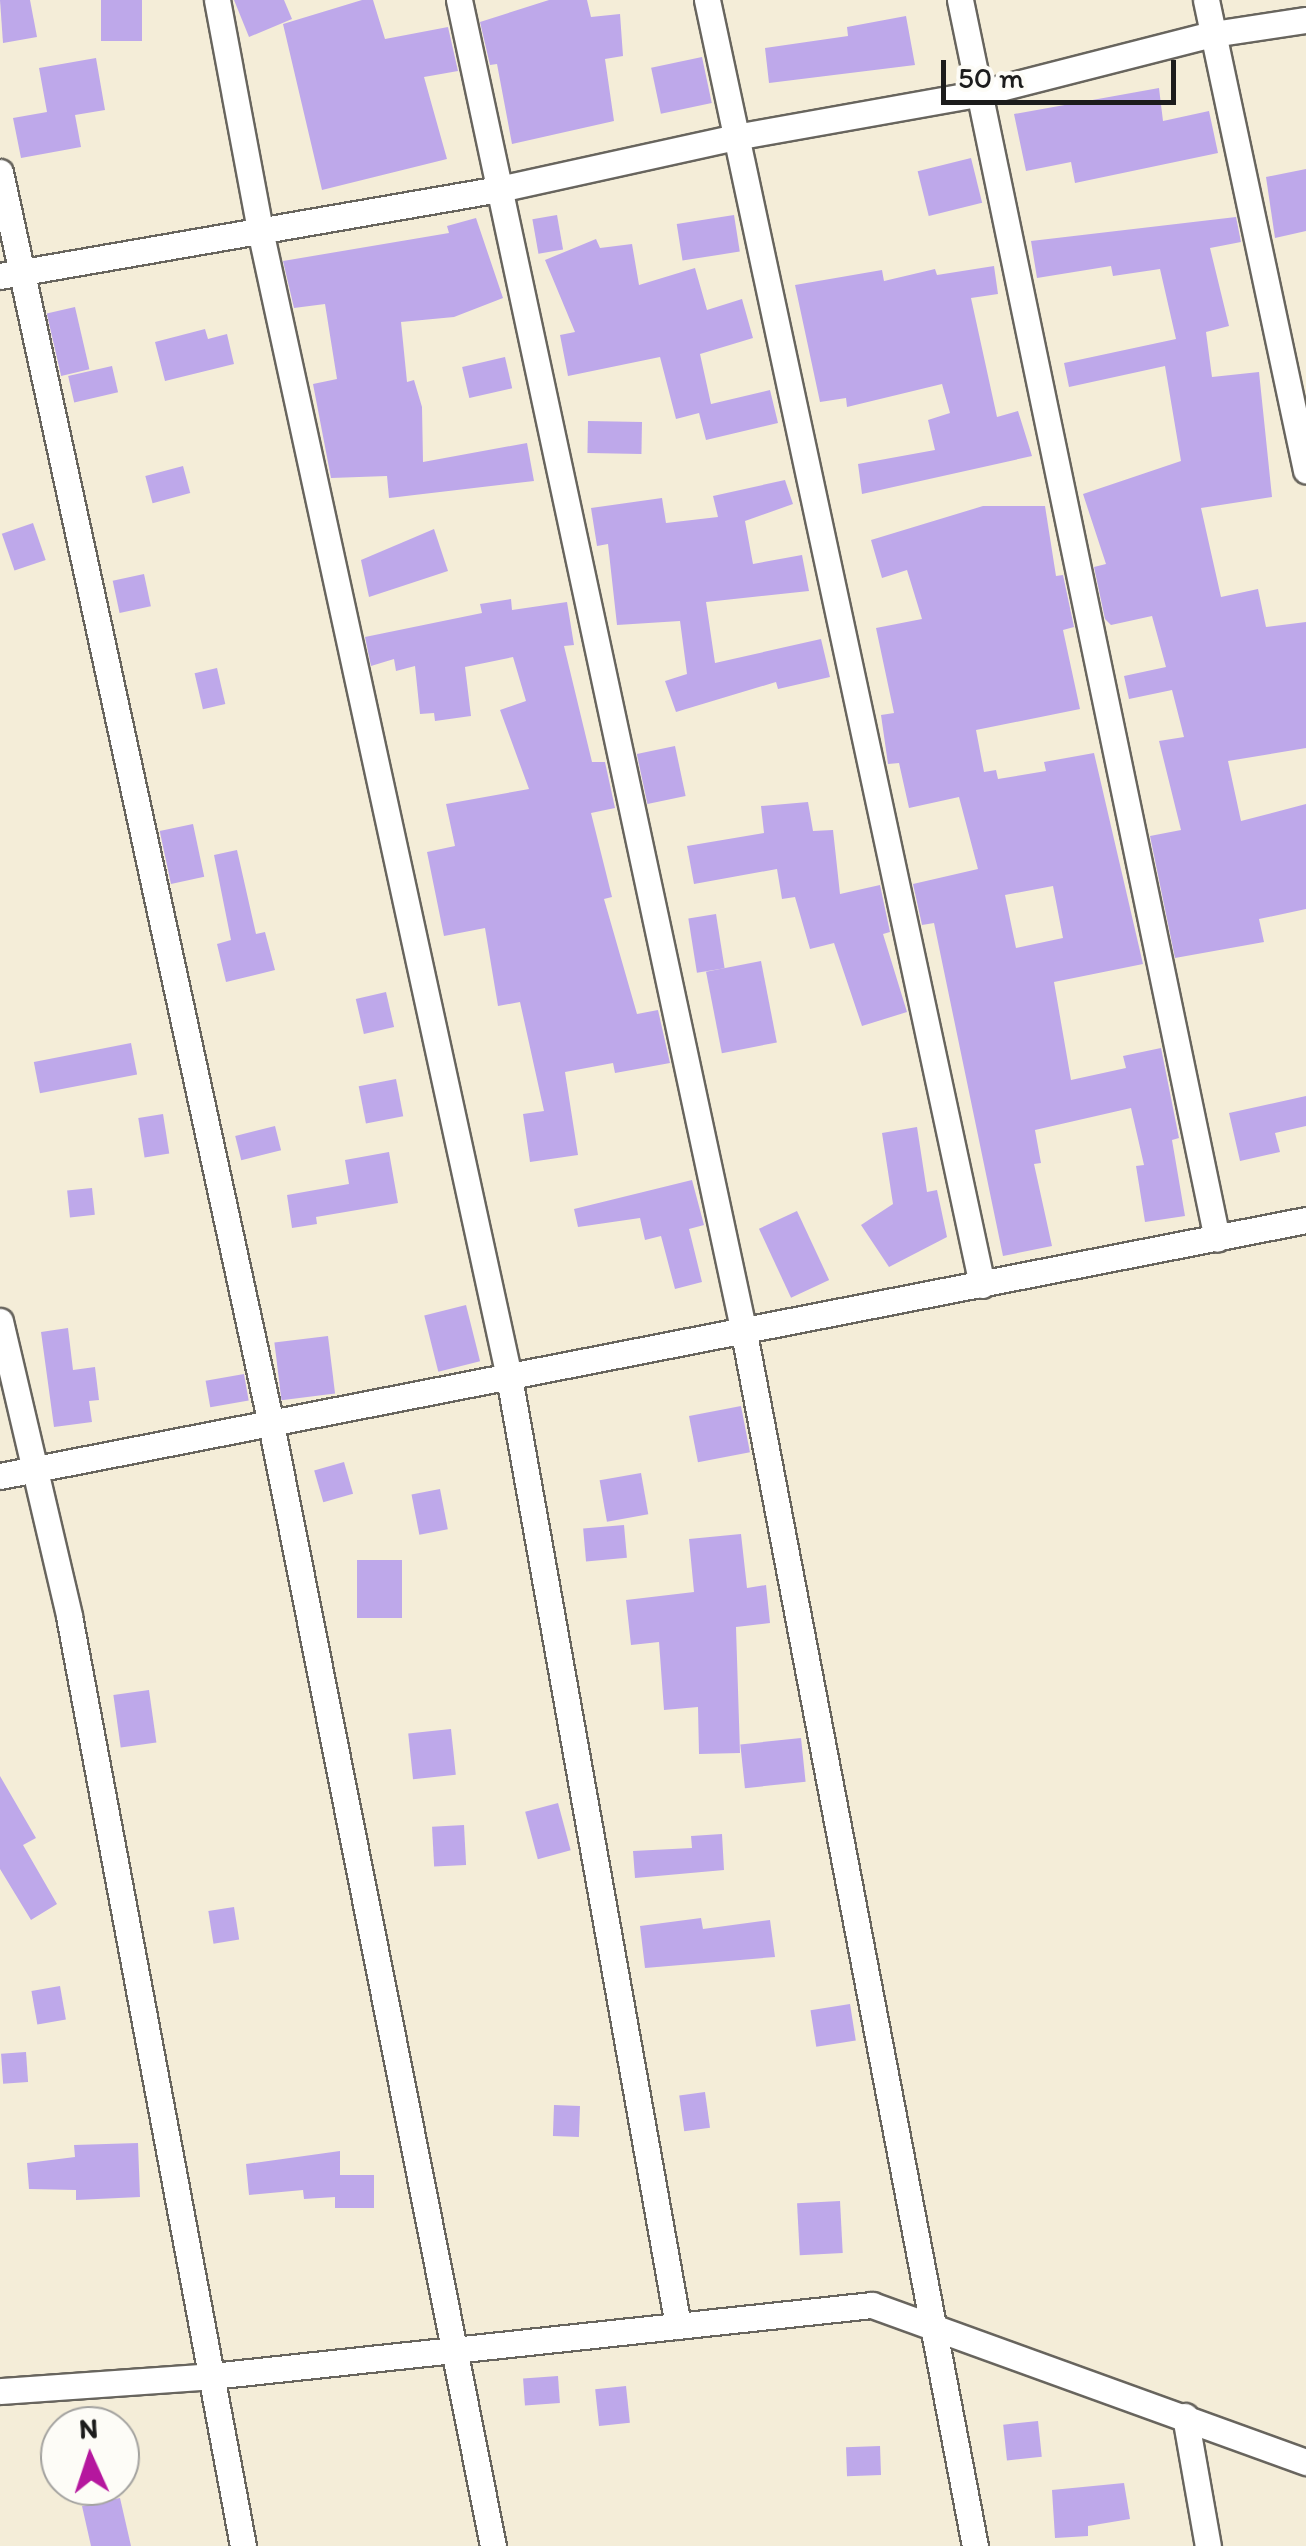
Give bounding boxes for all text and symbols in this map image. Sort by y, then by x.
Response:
scale bar [946,40,1181,102]
text: 50 m [958,59,1024,96]
north arrow [40,2406,140,2506]
text: N [78,2411,99,2446]

